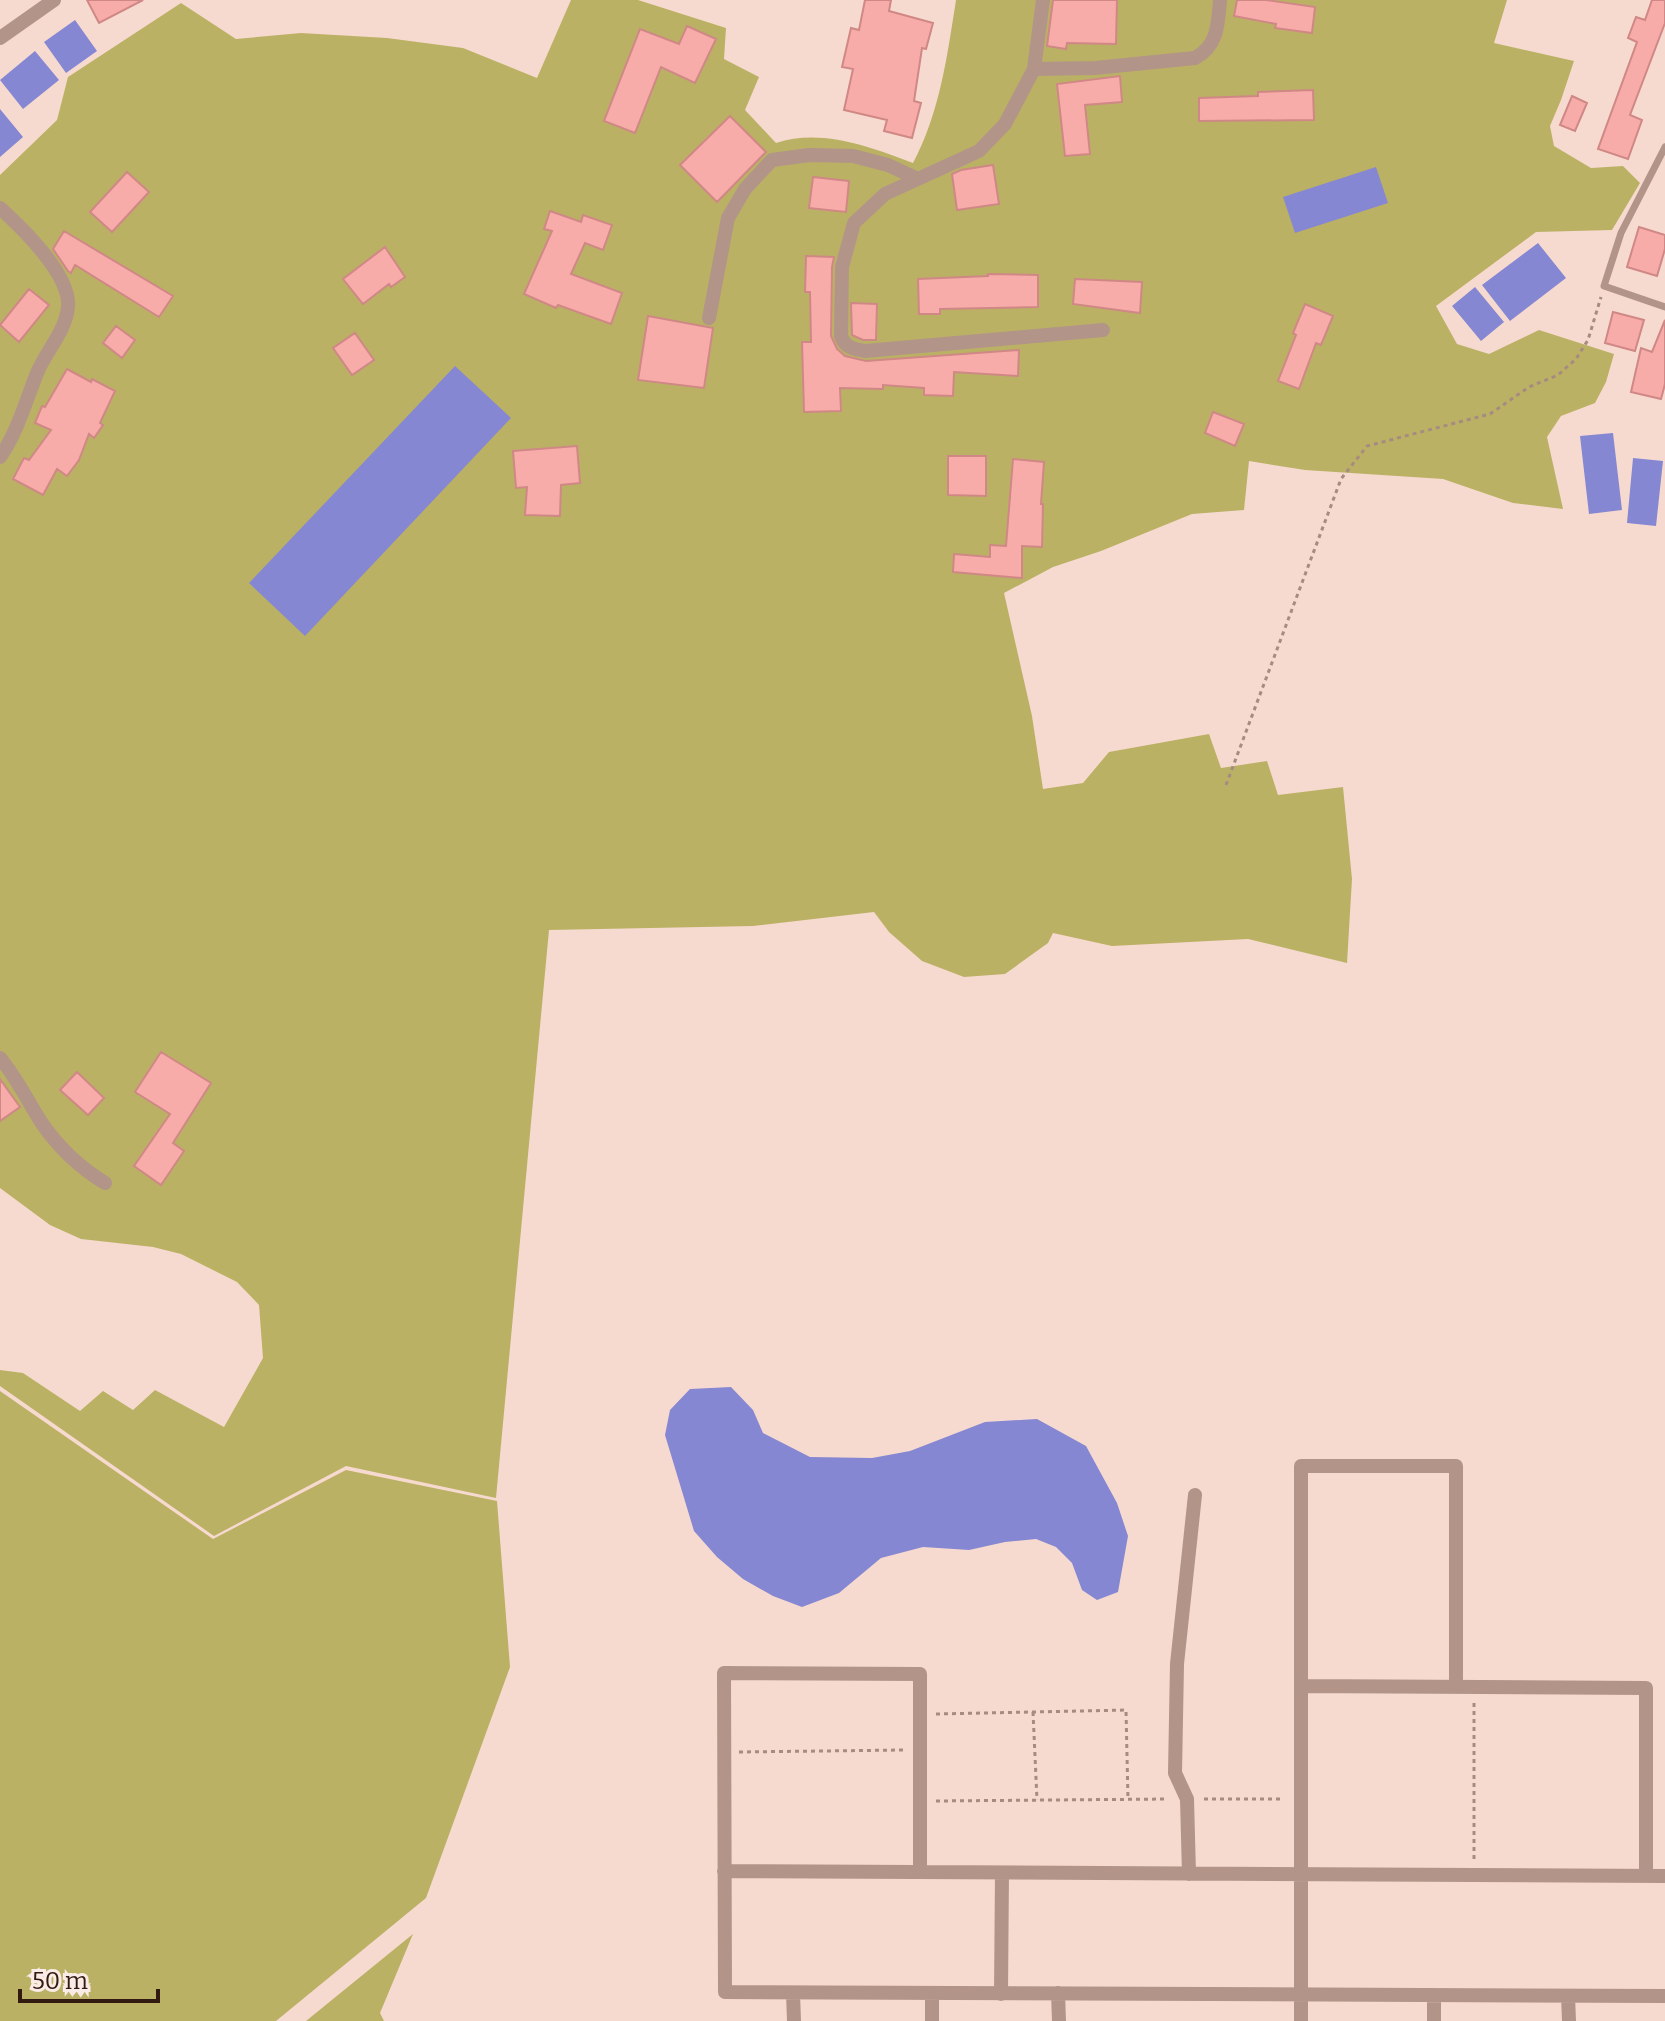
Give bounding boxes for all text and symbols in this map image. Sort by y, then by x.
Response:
scale bar [20,1953,158,2003]
text: 50 m [32,1967,88,1995]

